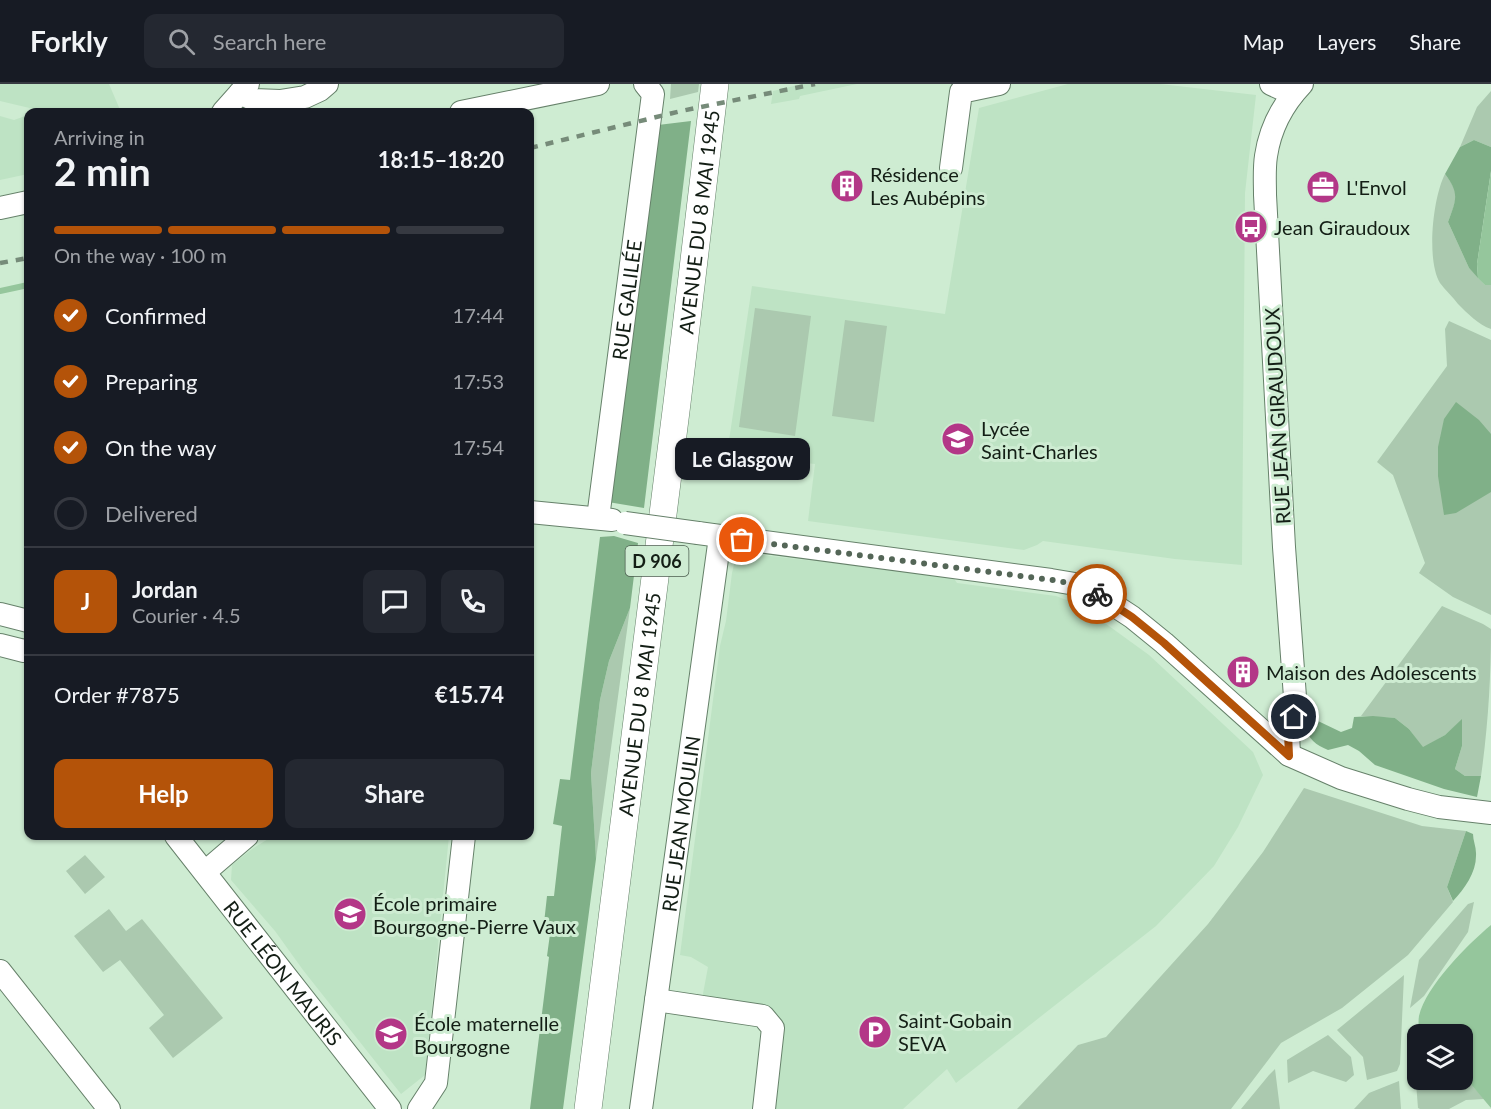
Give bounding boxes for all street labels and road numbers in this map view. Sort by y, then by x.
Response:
street label: AVENUE DU 8 MAI 1945 [673,109,724,335]
street label: RUE GALILÉE [607,238,646,361]
street label: RUE JEAN GIRAUDOUX [1259,307,1295,525]
road number: D 906 [626,546,688,576]
street label: AVENUE DU 8 MAI 1945 [613,591,665,817]
street label: RUE JEAN MOULIN [656,734,704,913]
street label: RUE LÉON MAURIS [219,896,347,1050]

